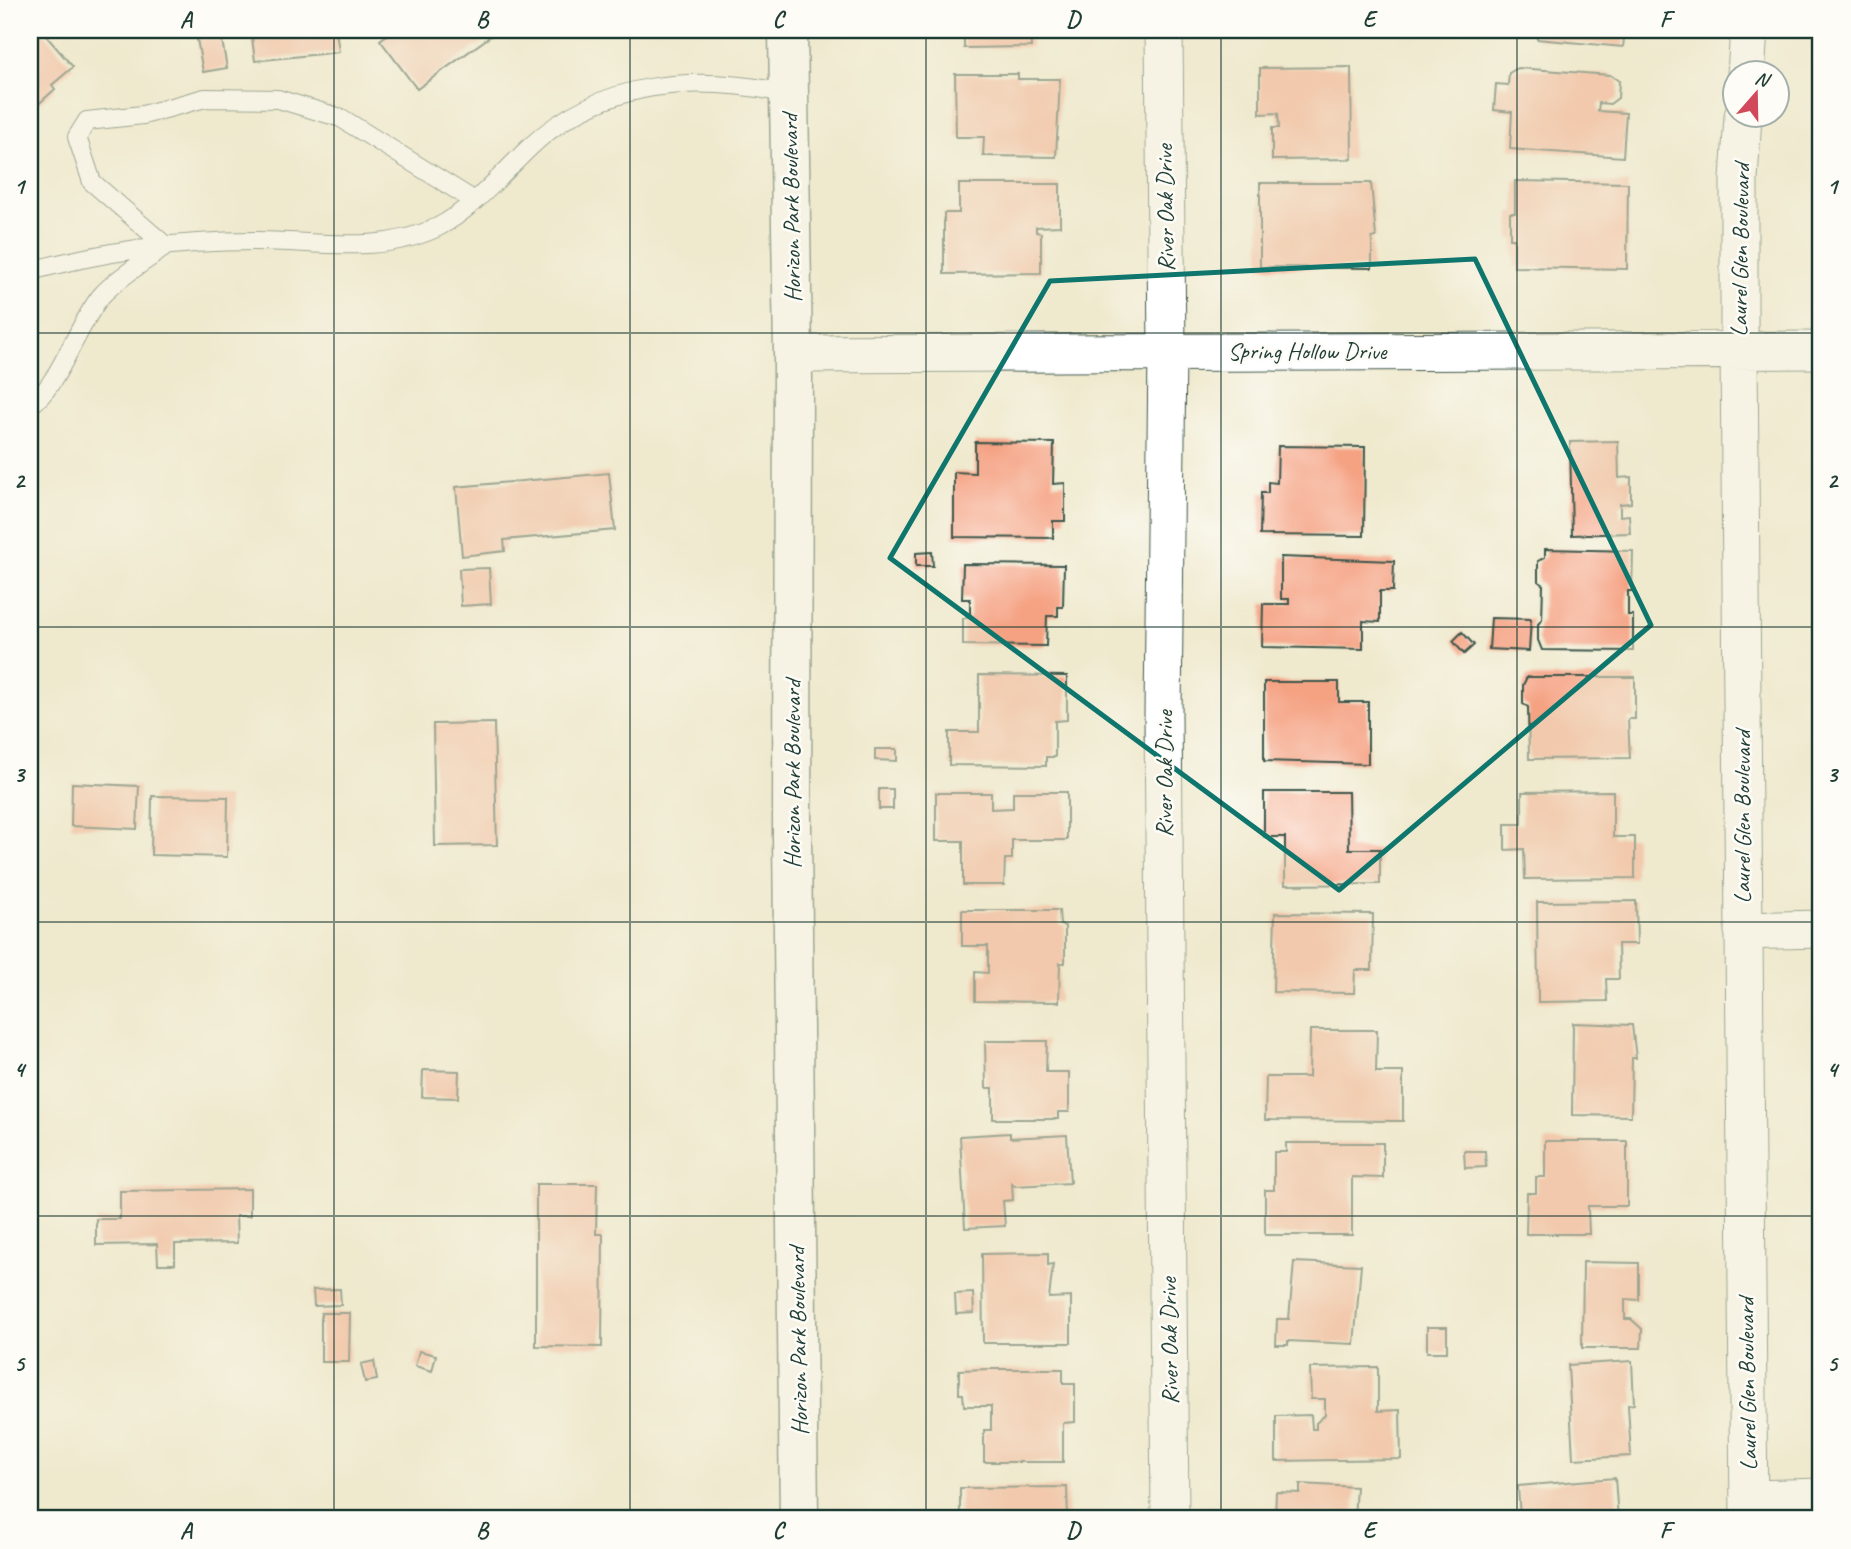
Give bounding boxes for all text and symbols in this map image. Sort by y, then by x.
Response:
text: A [180,5,194,34]
text: B [476,5,490,34]
text: C [773,5,787,34]
text: D [1066,5,1082,34]
text: E [1363,5,1379,34]
text: F [1660,5,1676,34]
north arrow [1722,60,1792,130]
text: N [1752,66,1774,93]
street label: Horizon Park Boulevard [774,110,808,303]
street label: River Oak Drive [1149,142,1181,272]
street label: Laurel Glen Boulevard [1723,160,1757,337]
text: 1 [14,172,27,201]
text: 1 [1827,172,1840,201]
street label: Spring Hollow Drive [1228,336,1388,366]
text: 2 [14,466,27,495]
text: 2 [1827,466,1840,495]
street label: Horizon Park Boulevard [777,676,807,868]
street label: River Oak Drive [1149,708,1179,838]
street label: Laurel Glen Boulevard [1727,727,1757,904]
text: 3 [14,760,27,789]
text: 3 [1827,760,1840,789]
text: 4 [14,1055,27,1084]
text: 4 [1827,1055,1840,1084]
street label: Horizon Park Boulevard [781,1243,815,1436]
street label: River Oak Drive [1153,1275,1185,1405]
street label: Laurel Glen Boulevard [1730,1294,1764,1471]
text: 5 [14,1349,26,1378]
text: 5 [1827,1349,1839,1378]
text: A [180,1516,194,1545]
text: B [476,1516,490,1545]
text: C [773,1516,787,1545]
text: D [1066,1516,1082,1545]
text: E [1363,1516,1379,1545]
text: F [1660,1516,1676,1545]

